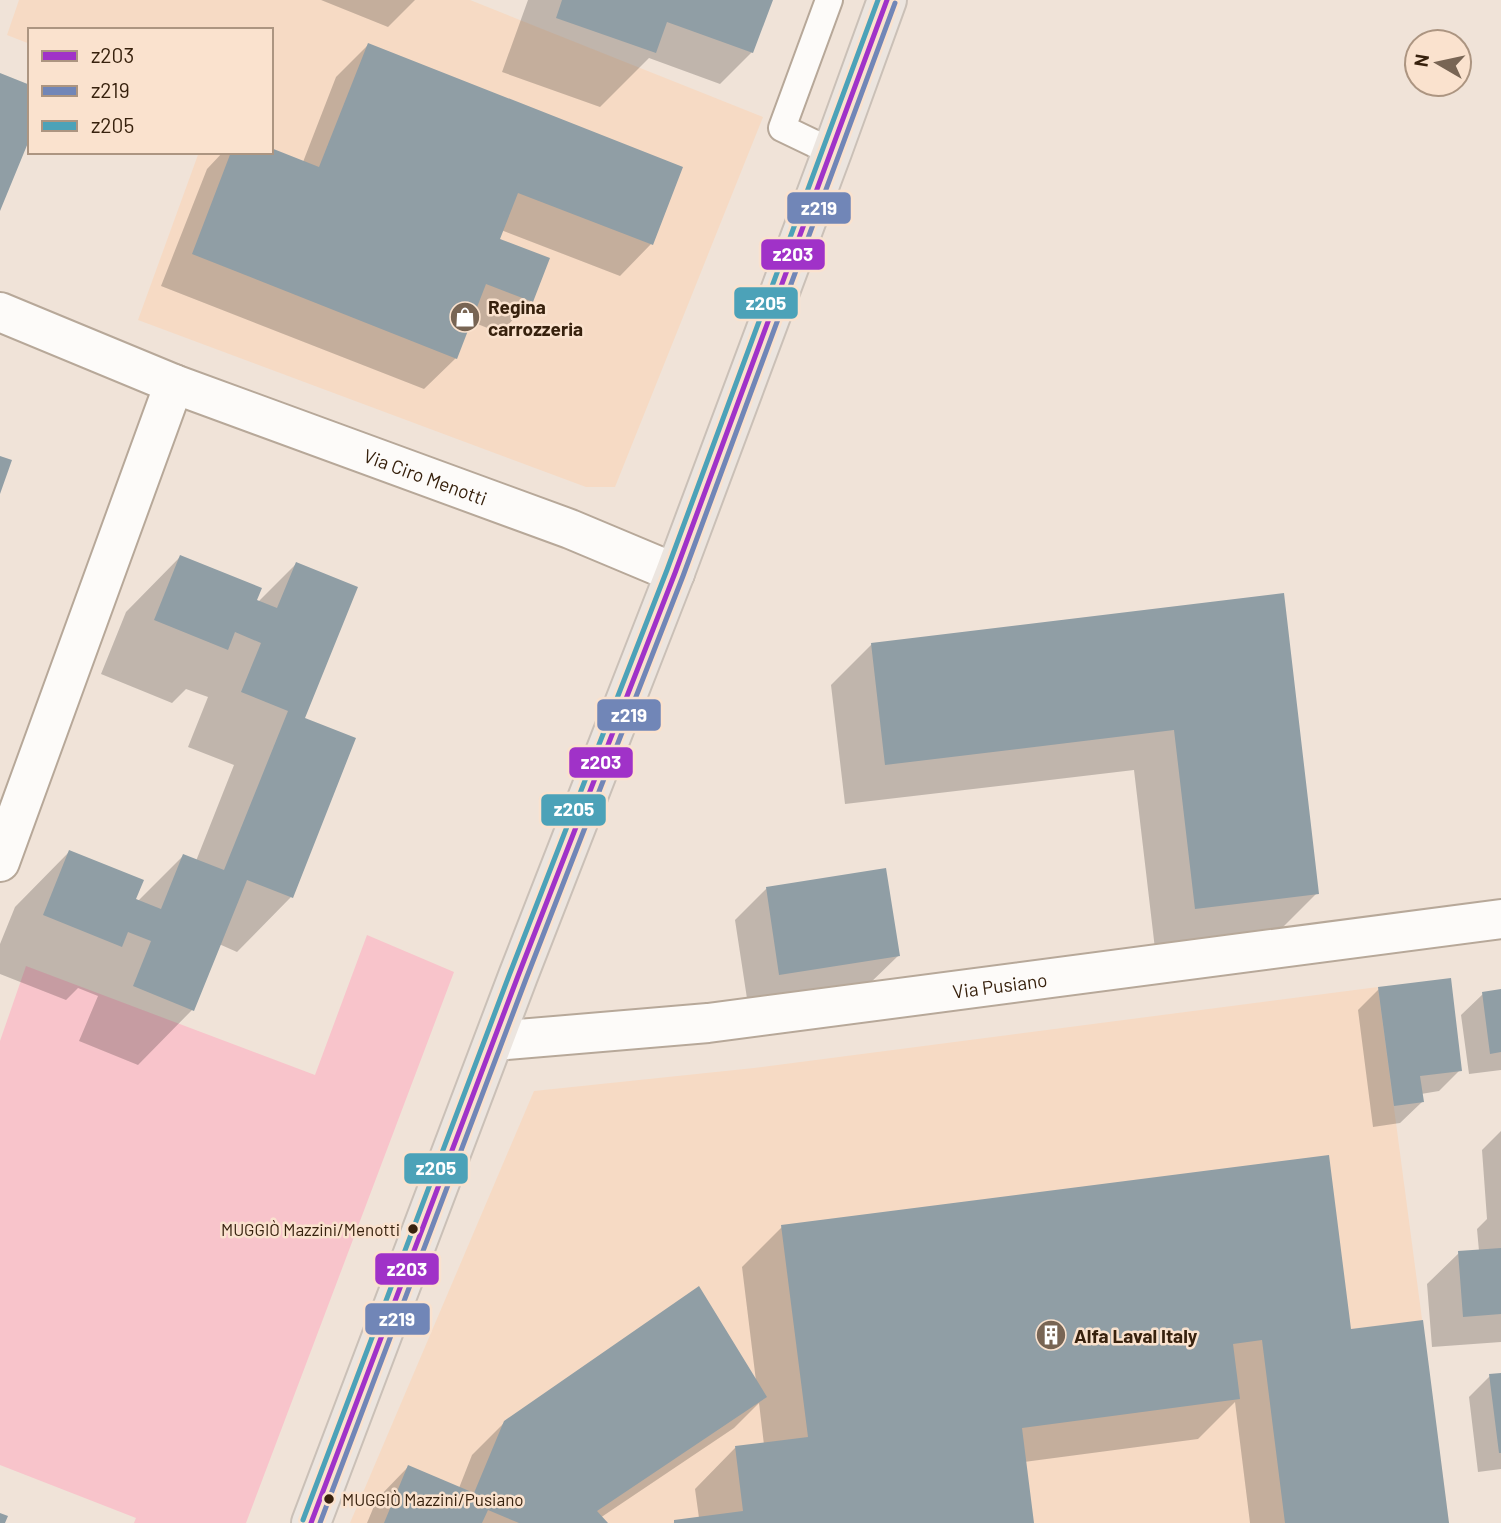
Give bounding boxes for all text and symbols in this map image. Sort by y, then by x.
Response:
legend [28,28,273,154]
north arrow [1403,28,1473,98]
text: z203 [91,42,134,67]
text: N [1408,52,1433,68]
text: z219 [91,77,130,102]
text: z205 [91,112,134,137]
line badge: z219 [786,191,852,225]
text: z219 [801,196,837,219]
line badge: z203 [760,238,826,271]
text: z203 [773,242,813,265]
line badge: z205 [733,286,799,320]
text: z205 [746,291,786,314]
place label: Regina carrozzeria [488,295,583,340]
shop icon: Regina carrozzeria [448,300,482,334]
street label: Via Ciro Menotti [361,443,491,509]
line badge: z219 [596,698,662,732]
text: z219 [611,703,647,726]
line badge: z203 [568,746,634,779]
text: z203 [581,750,621,773]
line badge: z205 [540,793,607,827]
text: z205 [554,797,594,820]
street label: Via Pusiano [951,967,1048,1002]
line badge: z205 [403,1152,469,1185]
text: z205 [416,1156,456,1179]
place label: MUGGIÒ Mazzini/Menotti [221,1219,400,1239]
marker: MUGGIÒ Mazzini/Menotti [406,1222,420,1236]
line badge: z203 [374,1252,440,1286]
text: z203 [387,1257,427,1280]
line badge: z219 [364,1302,431,1336]
text: z219 [379,1307,415,1330]
building icon: Alfa Laval Italy [1034,1318,1068,1352]
place label: Alfa Laval Italy [1074,1324,1198,1347]
place label: MUGGIÒ Mazzini/Pusiano [342,1489,523,1509]
marker: MUGGIÒ Mazzini/Pusiano [322,1492,336,1506]

